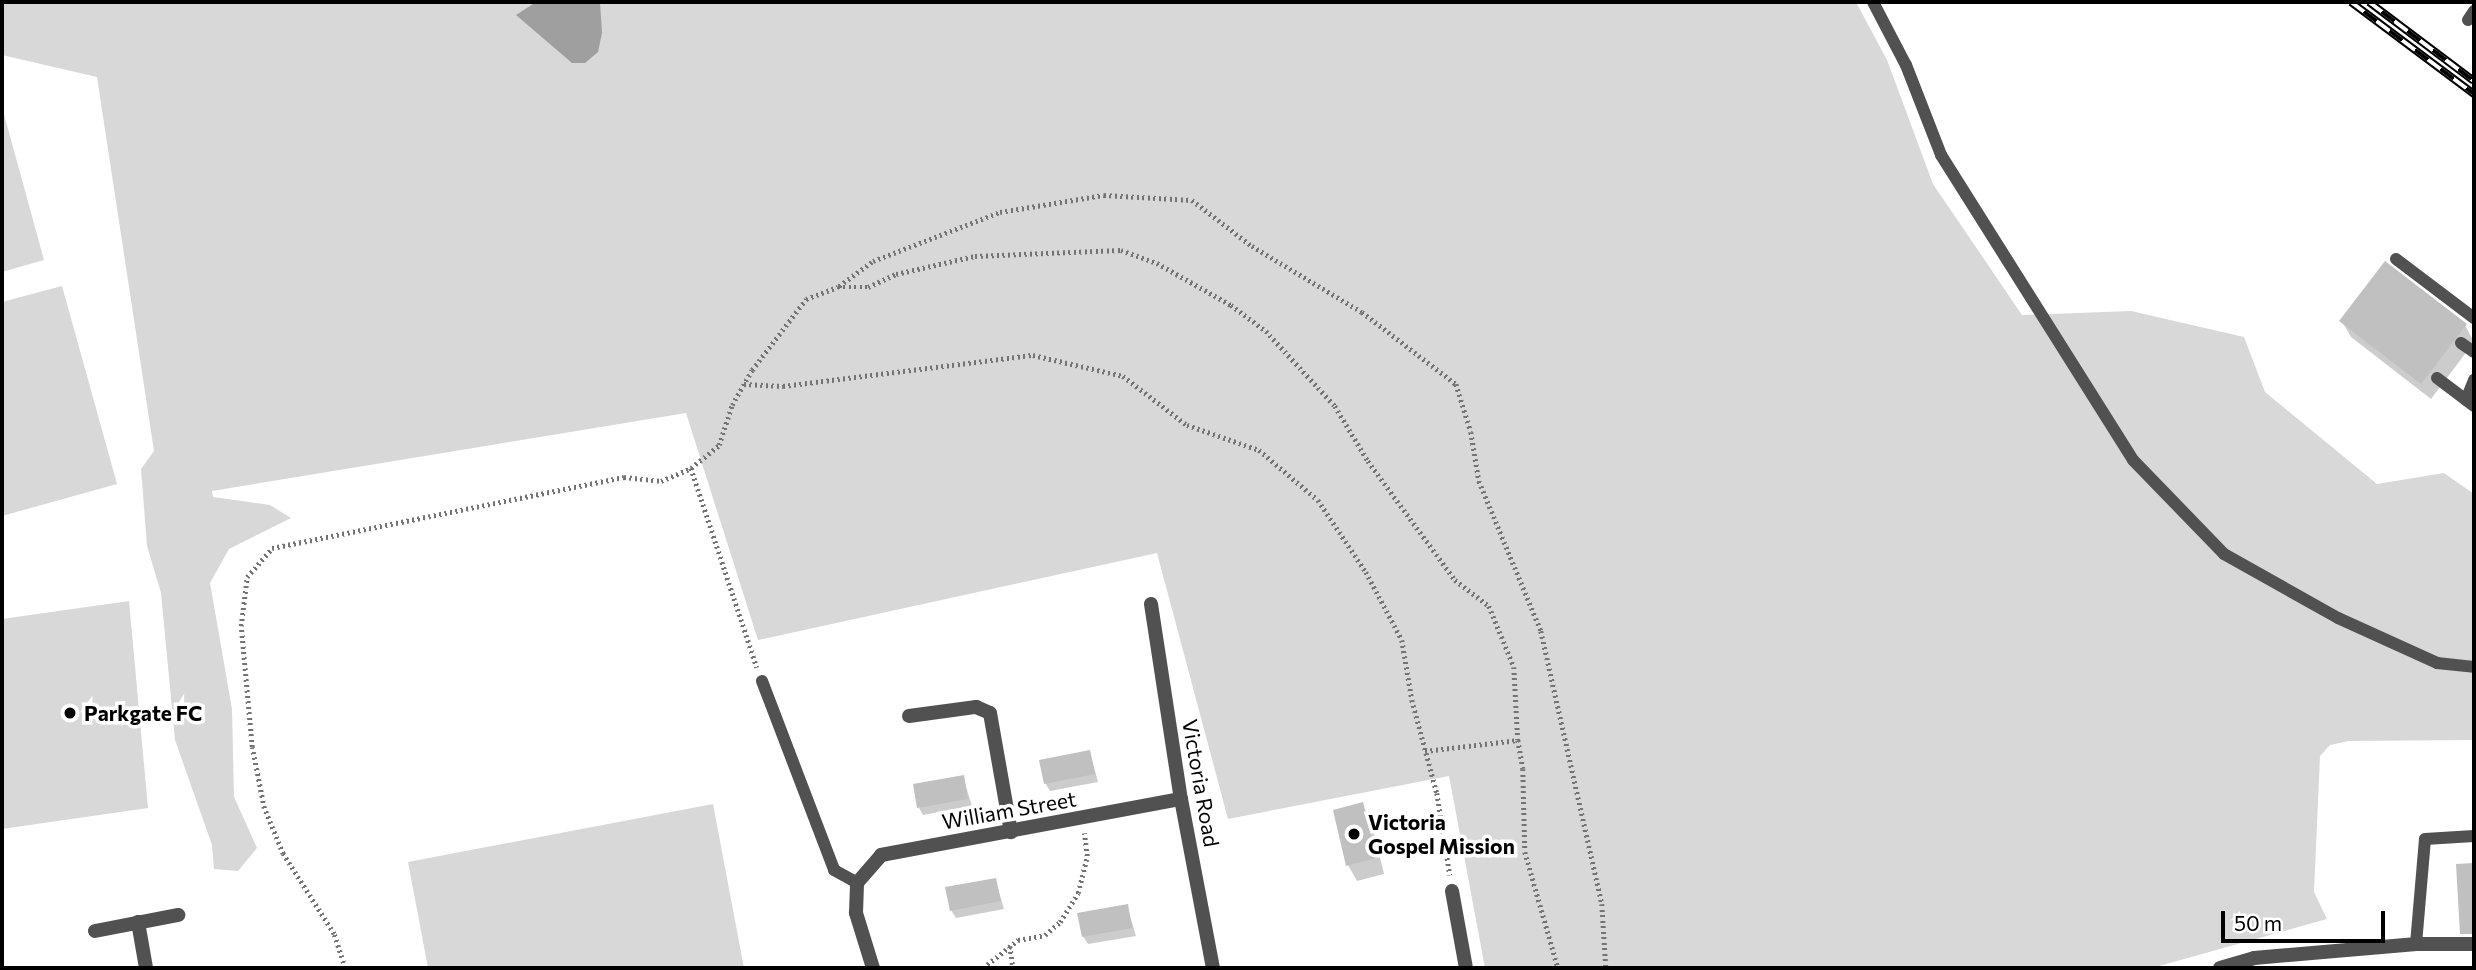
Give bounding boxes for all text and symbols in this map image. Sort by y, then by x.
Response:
place label: Parkgate FC [84,700,202,726]
marker: Parkgate FC [62,705,78,721]
street label: Victoria Road [1177,717,1225,849]
street label: William Street [940,786,1078,834]
place label: Victoria Gospel Mission [1368,809,1515,859]
marker: Victoria Gospel Mission [1346,826,1362,842]
scale bar [2224,897,2388,941]
text: 50 m [2234,910,2282,935]

